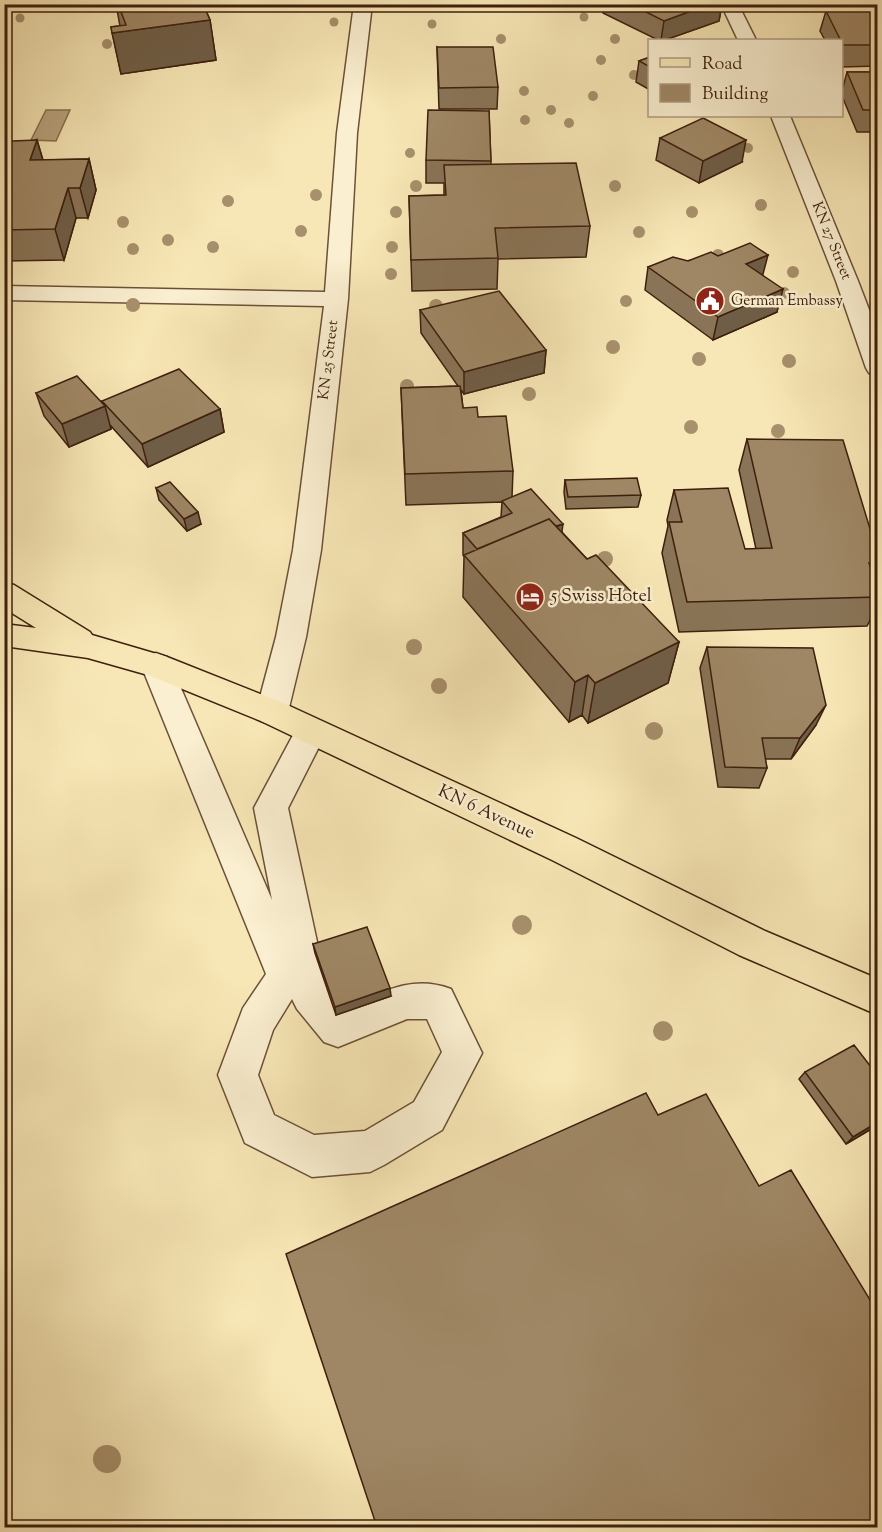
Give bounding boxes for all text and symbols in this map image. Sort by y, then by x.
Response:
legend [648,39,843,117]
text: Road [702,52,742,78]
text: Building [702,82,768,108]
street label: KN 27 Street [806,199,856,283]
public building icon: German Embassy [694,285,726,317]
place label: German Embassy [731,291,843,312]
street label: KN 25 Street [314,319,344,401]
hotel icon: 5 Swiss Hotel [514,581,546,613]
place label: 5 Swiss Hotel [550,584,652,610]
street label: KN 6 Avenue [433,779,539,847]

